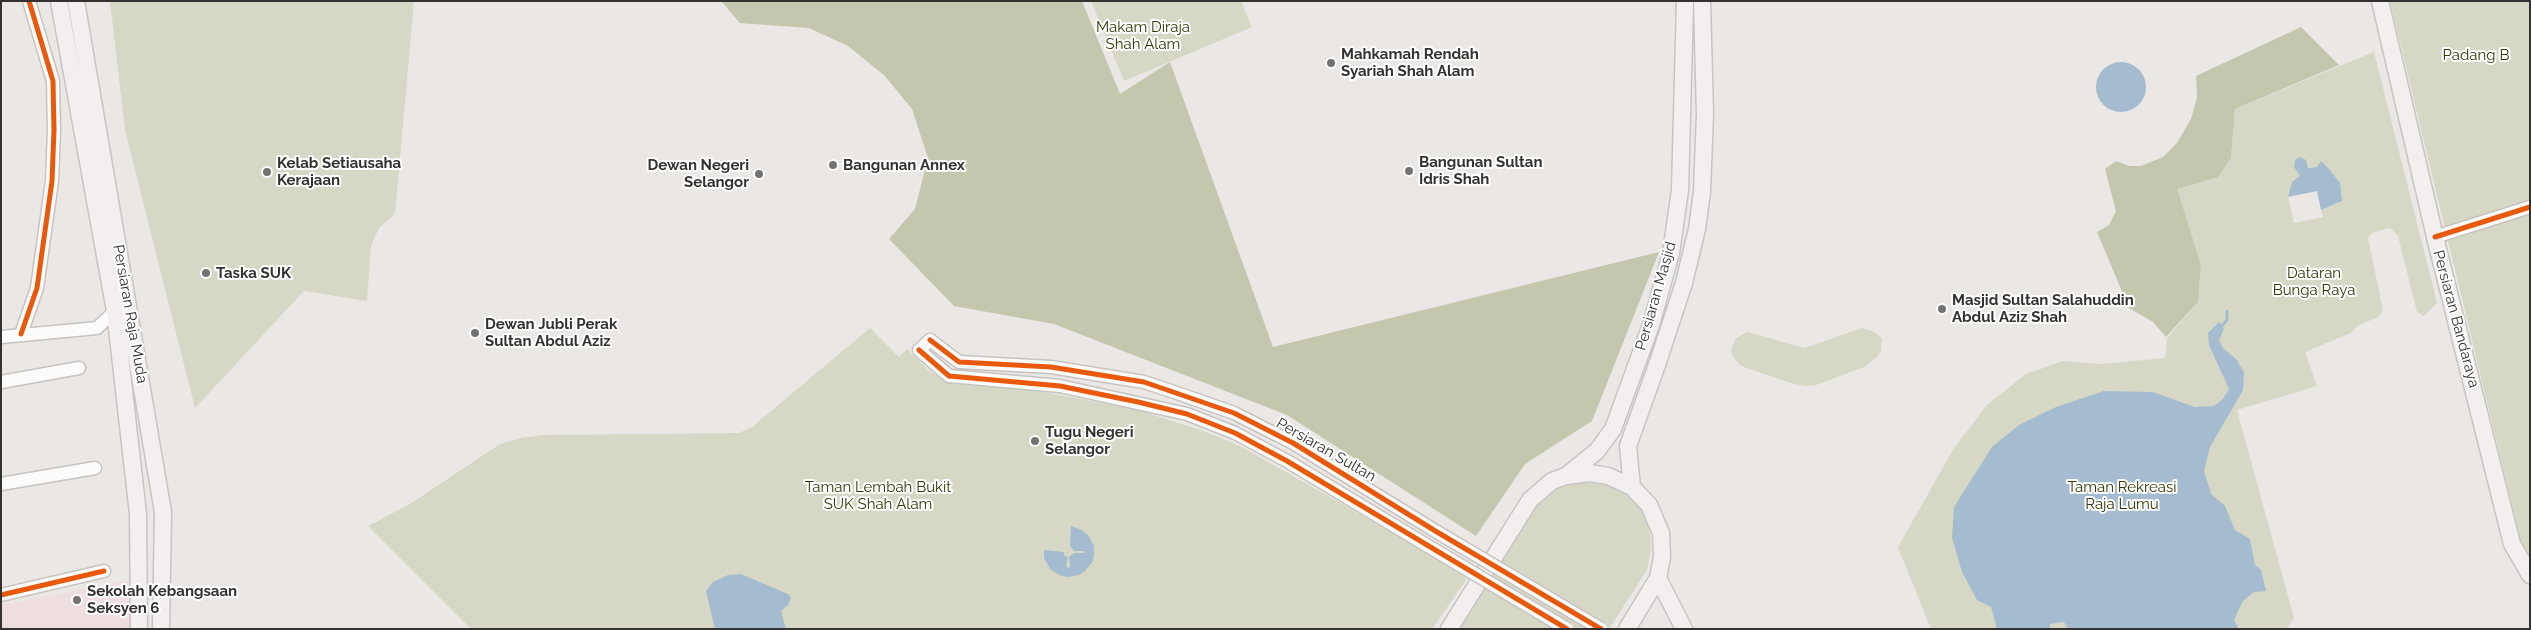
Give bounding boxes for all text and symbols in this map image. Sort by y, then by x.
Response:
park label: Makam Diraja Shah Alam [1096,18,1190,53]
place label: Mahkamah Rendah Syariah Shah Alam [1341,45,1479,80]
park label: Padang B [2443,46,2509,64]
marker: Mahkamah Rendah Syariah Shah Alam [1325,57,1337,69]
place label: Bangunan Sultan Idris Shah [1419,153,1542,188]
place label: Kelab Setiausaha Kerajaan [277,154,401,189]
place label: Dewan Negeri Selangor [647,156,749,191]
place label: Bangunan Annex [843,156,965,174]
marker: Bangunan Annex [827,159,839,171]
marker: Bangunan Sultan Idris Shah [1403,165,1415,177]
marker: Kelab Setiausaha Kerajaan [261,166,273,178]
marker: Dewan Negeri Selangor [753,168,765,180]
street label: Persiaran Masjid [1632,239,1680,353]
street label: Persiaran Raja Muda [109,243,151,385]
street label: Persiaran Bandaraya [2429,248,2483,390]
place label: Taska SUK [216,264,291,282]
park label: Dataran Bunga Raya [2273,264,2355,299]
marker: Taska SUK [200,267,212,279]
place label: Masjid Sultan Salahuddin Abdul Aziz Shah [1952,291,2134,326]
marker: Masjid Sultan Salahuddin Abdul Aziz Shah [1936,303,1948,315]
place label: Dewan Jubli Perak Sultan Abdul Aziz [485,315,617,350]
marker: Dewan Jubli Perak Sultan Abdul Aziz [469,327,481,339]
street label: Persiaran Sultan [1273,414,1379,486]
place label: Tugu Negeri Selangor [1045,423,1133,458]
marker: Tugu Negeri Selangor [1029,435,1041,447]
park label: Taman Lembah Bukit SUK Shah Alam [805,478,951,513]
park label: Taman Rekreasi Raja Lumu [2067,478,2177,513]
place label: Sekolah Kebangsaan Seksyen 6 [87,582,237,617]
marker: Sekolah Kebangsaan Seksyen 6 [71,594,83,606]

